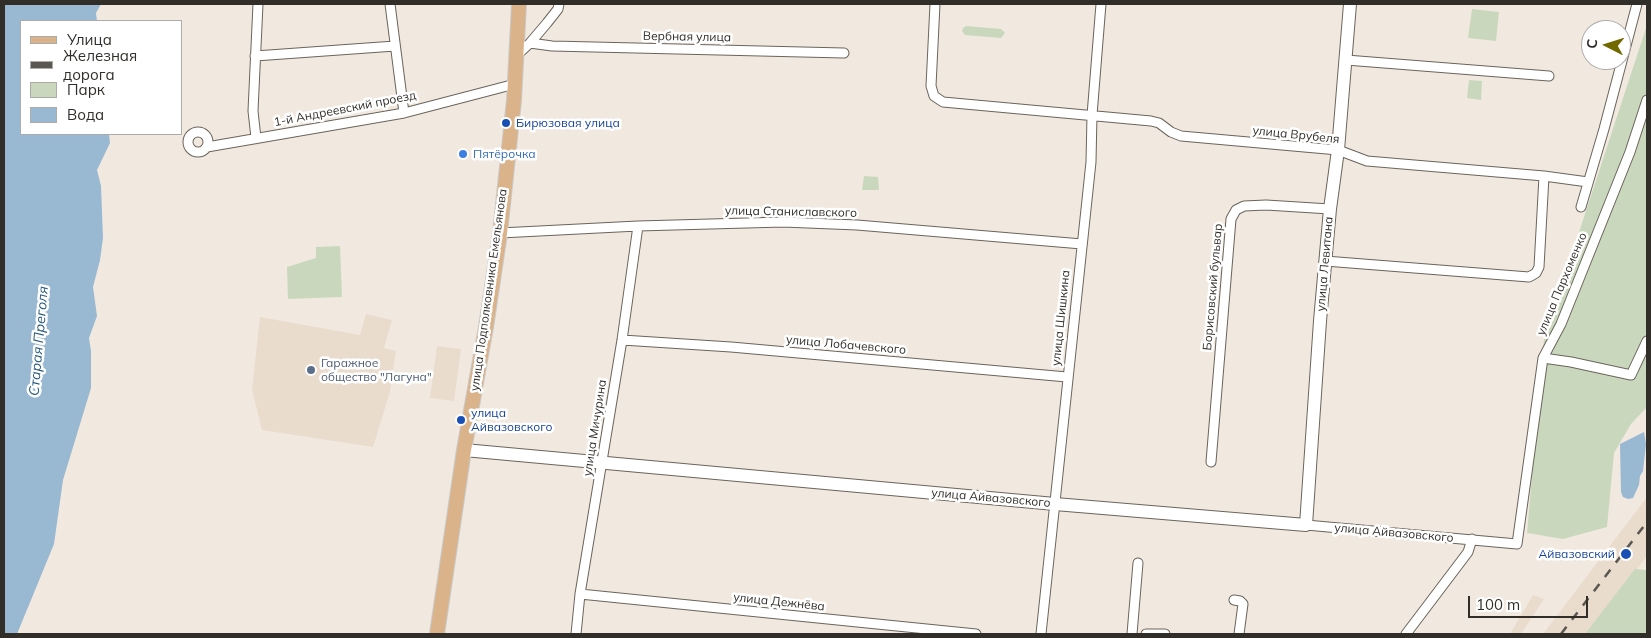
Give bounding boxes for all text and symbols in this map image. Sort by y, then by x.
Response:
legend [20,20,182,135]
north arrow [1581,20,1631,70]
street label: Вербная улица [643,29,731,45]
text: Улица [67,30,112,49]
text: С [1583,38,1601,49]
text: Железная дорога [63,46,137,84]
text: Парк [67,80,105,99]
street label: 1-й Андреевский проезд [273,88,417,130]
text: Вода [67,105,104,124]
place label: Бирюзовая улица [516,116,620,130]
marker: Бирюзовая улица [500,117,512,129]
street label: улица Врубеля [1252,123,1340,147]
place label: Пятёрочка [473,147,536,161]
marker: Пятёрочка [457,148,469,160]
street label: улица Подполковника Емельянова [468,188,510,392]
street label: улица Станиславского [725,204,857,220]
street label: улица Левитана [1314,216,1336,312]
street label: Борисовский бульвар [1200,223,1226,351]
street label: улица Пархоменко [1534,230,1590,338]
street label: улица Шишкина [1049,269,1073,367]
water label: Старая Преголя [26,285,52,397]
street label: улица Лобачевского [785,333,907,357]
place label: Гаражное общество "Лагуна" [321,356,432,384]
marker: Гаражное общество "Лагуна" [305,364,317,376]
street label: улица Мичурина [580,379,610,477]
place label: улица Айвазовского [471,406,553,434]
marker: улица Айвазовского [455,414,467,426]
street label: улица Айвазовского [931,486,1051,510]
street label: улица Айвазовского [1334,521,1454,545]
place label: Айвазовский [1538,547,1615,561]
marker: Айвазовский [1619,547,1633,561]
scale bar [1471,586,1591,618]
street label: улица Дежнёва [733,590,825,614]
text: 100 m [1476,595,1520,614]

